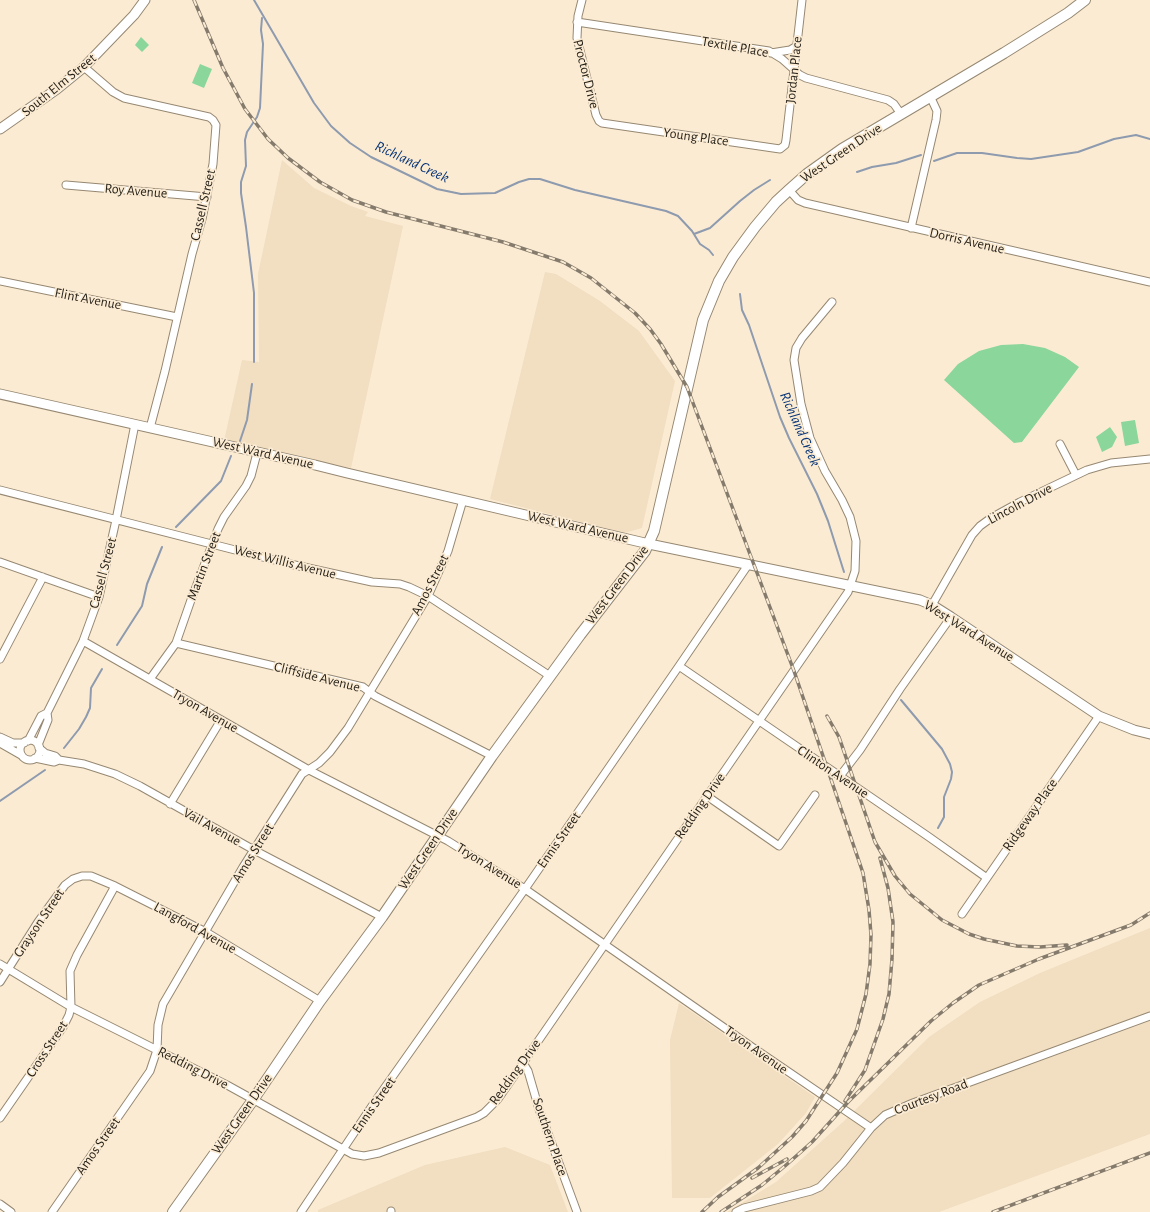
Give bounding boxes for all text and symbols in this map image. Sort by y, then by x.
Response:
street label: Textile Place [700,33,770,61]
street label: Jordan Place [782,36,806,104]
street label: Proctor Drive [569,38,603,110]
street label: South Elm Street [18,50,100,120]
street label: West Green Drive [797,120,885,186]
street label: Young Place [662,124,730,150]
water label: Richland Creek [372,137,452,187]
street label: Cassell Street [187,168,219,242]
street label: Roy Avenue [104,180,168,202]
street label: Dorris Avenue [928,224,1006,258]
street label: Flint Avenue [53,284,123,314]
water label: Richland Creek [776,389,824,469]
street label: West Ward Avenue [211,433,315,473]
street label: Lincoln Drive [985,480,1055,528]
street label: West Ward Avenue [526,507,630,547]
street label: Martin Street [183,529,225,603]
street label: Cassell Street [85,536,121,610]
street label: West Willis Avenue [232,541,338,583]
street label: West Green Drive [582,542,652,628]
street label: Amos Street [407,552,453,618]
street label: West Ward Avenue [921,597,1017,665]
street label: Cliffside Avenue [272,658,362,696]
street label: Tryon Avenue [169,685,241,737]
street label: Clinton Avenue [794,742,872,802]
street label: Redding Drive [671,770,729,842]
street label: Ridgeway Place [999,776,1061,854]
street label: Vail Avenue [180,804,244,850]
street label: West Green Drive [395,805,461,893]
street label: Ennis Street [534,809,584,871]
street label: Amos Street [228,820,278,886]
street label: Tryon Avenue [453,839,525,893]
street label: Grayson Street [10,885,68,961]
street label: Langford Avenue [151,898,239,958]
street label: Cross Street [23,1018,71,1080]
street label: Tryon Avenue [721,1022,791,1078]
street label: Redding Drive [486,1036,544,1108]
street label: Redding Drive [155,1043,231,1093]
street label: West Green Drive [208,1070,276,1158]
street label: Ennis Street [349,1074,399,1136]
street label: Courtesy Road [892,1075,970,1119]
street label: Southern Place [529,1096,571,1178]
street label: Amos Street [72,1114,124,1178]

